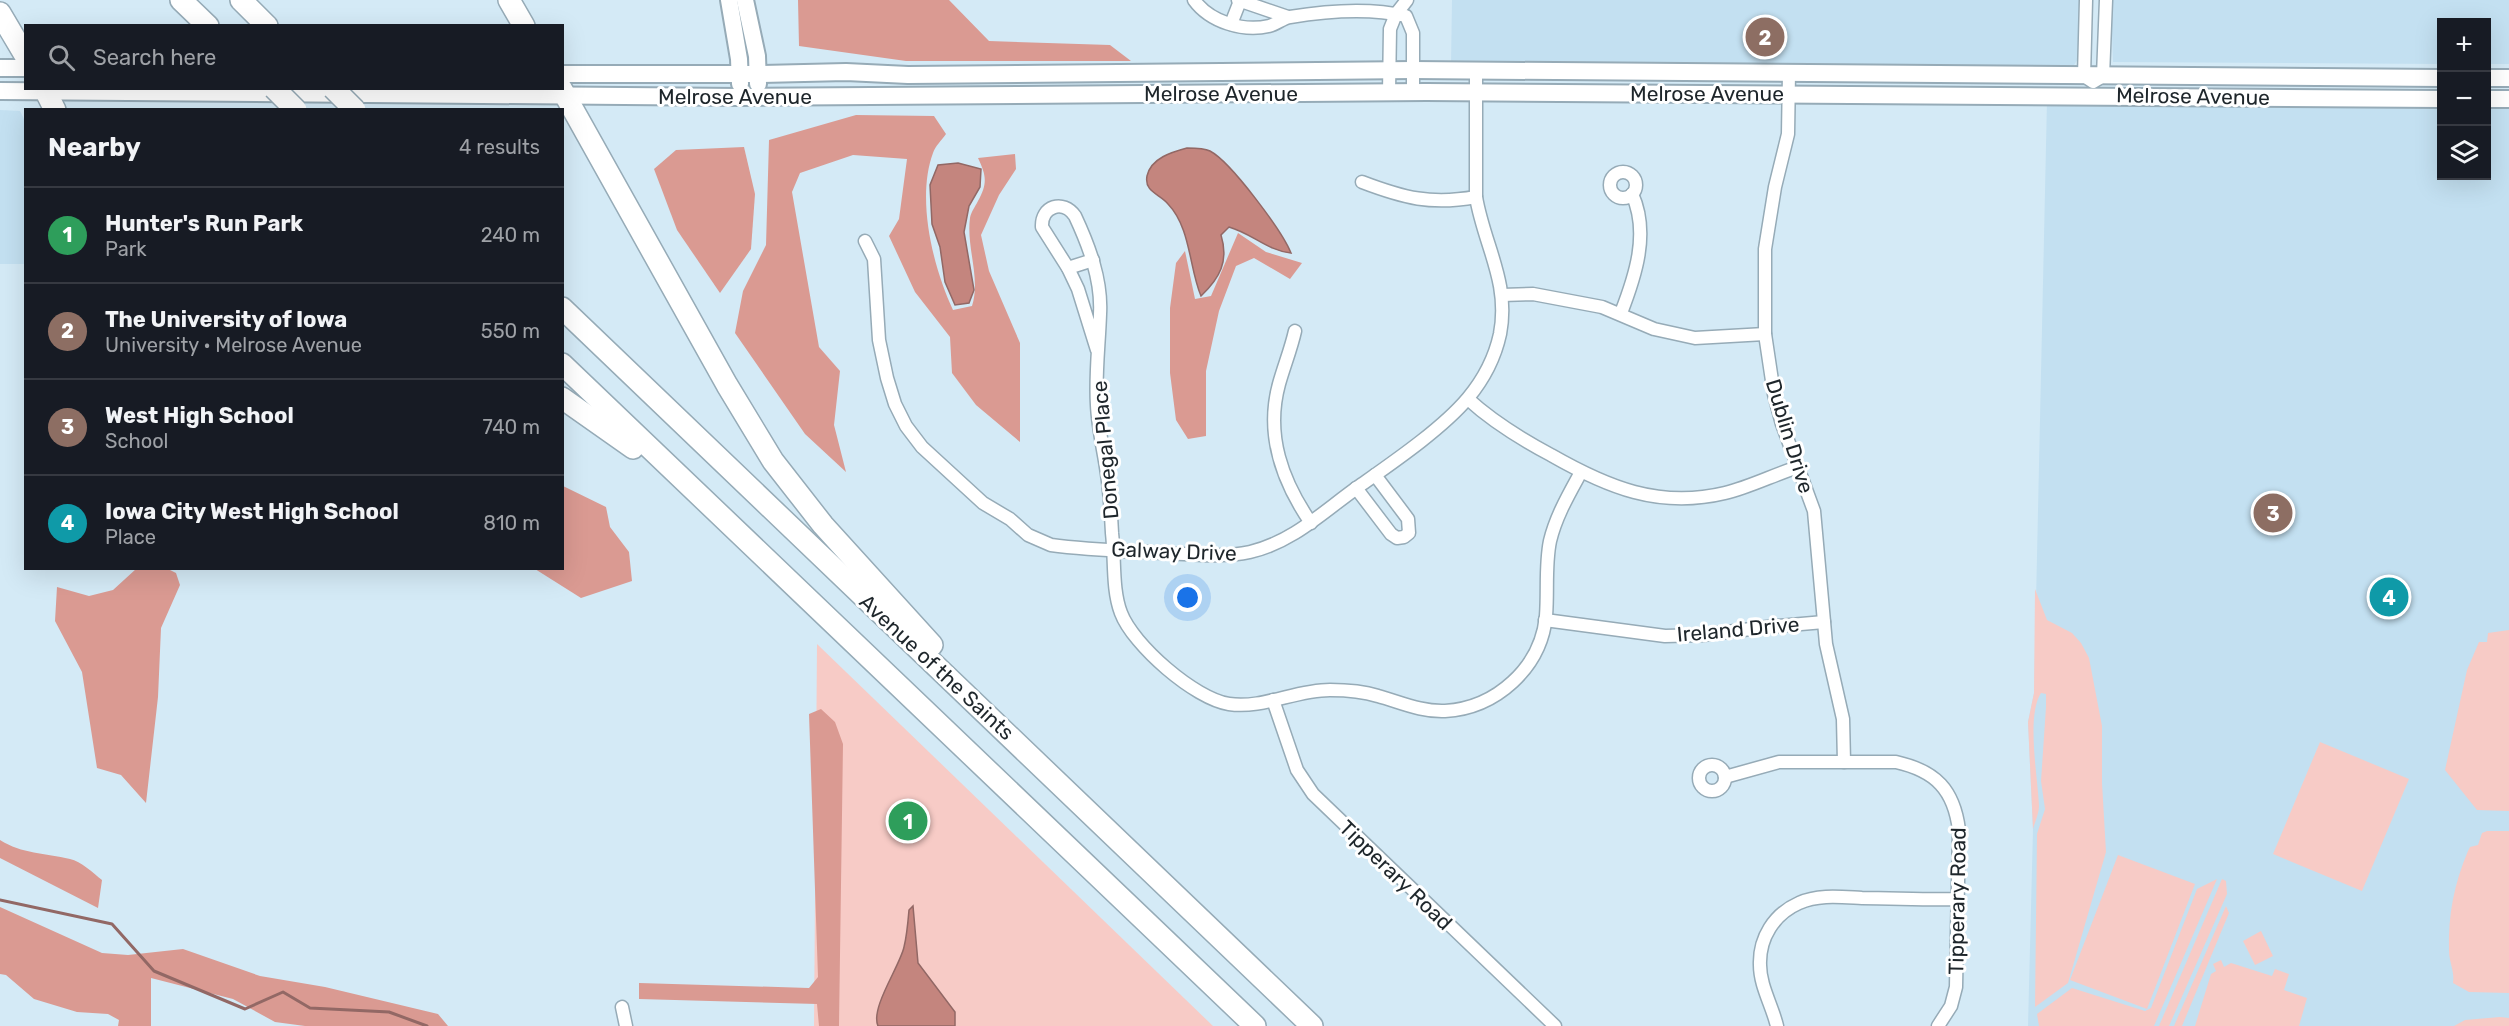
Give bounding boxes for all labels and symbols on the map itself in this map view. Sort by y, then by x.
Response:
pin: 2 [1746,15,1784,60]
street label: Melrose Avenue [1144,81,1298,106]
street label: Melrose Avenue [1630,81,1784,106]
street label: Melrose Avenue [2116,82,2270,110]
street label: Melrose Avenue [658,84,812,109]
street label: Dublin Drive [1761,376,1819,496]
street label: Donegal Place [1086,380,1124,520]
pin: 3 [2254,490,2292,536]
street label: Galway Drive [1111,536,1237,566]
pin: 4 [2370,574,2408,620]
your location [1173,583,1202,612]
street label: Avenue of the Saints [855,589,1019,745]
street label: Ireland Drive [1676,611,1800,647]
pin: 1 [888,798,928,844]
street label: Tipperary Road [1334,815,1458,935]
street label: Tipperary Road [1943,827,1971,975]

